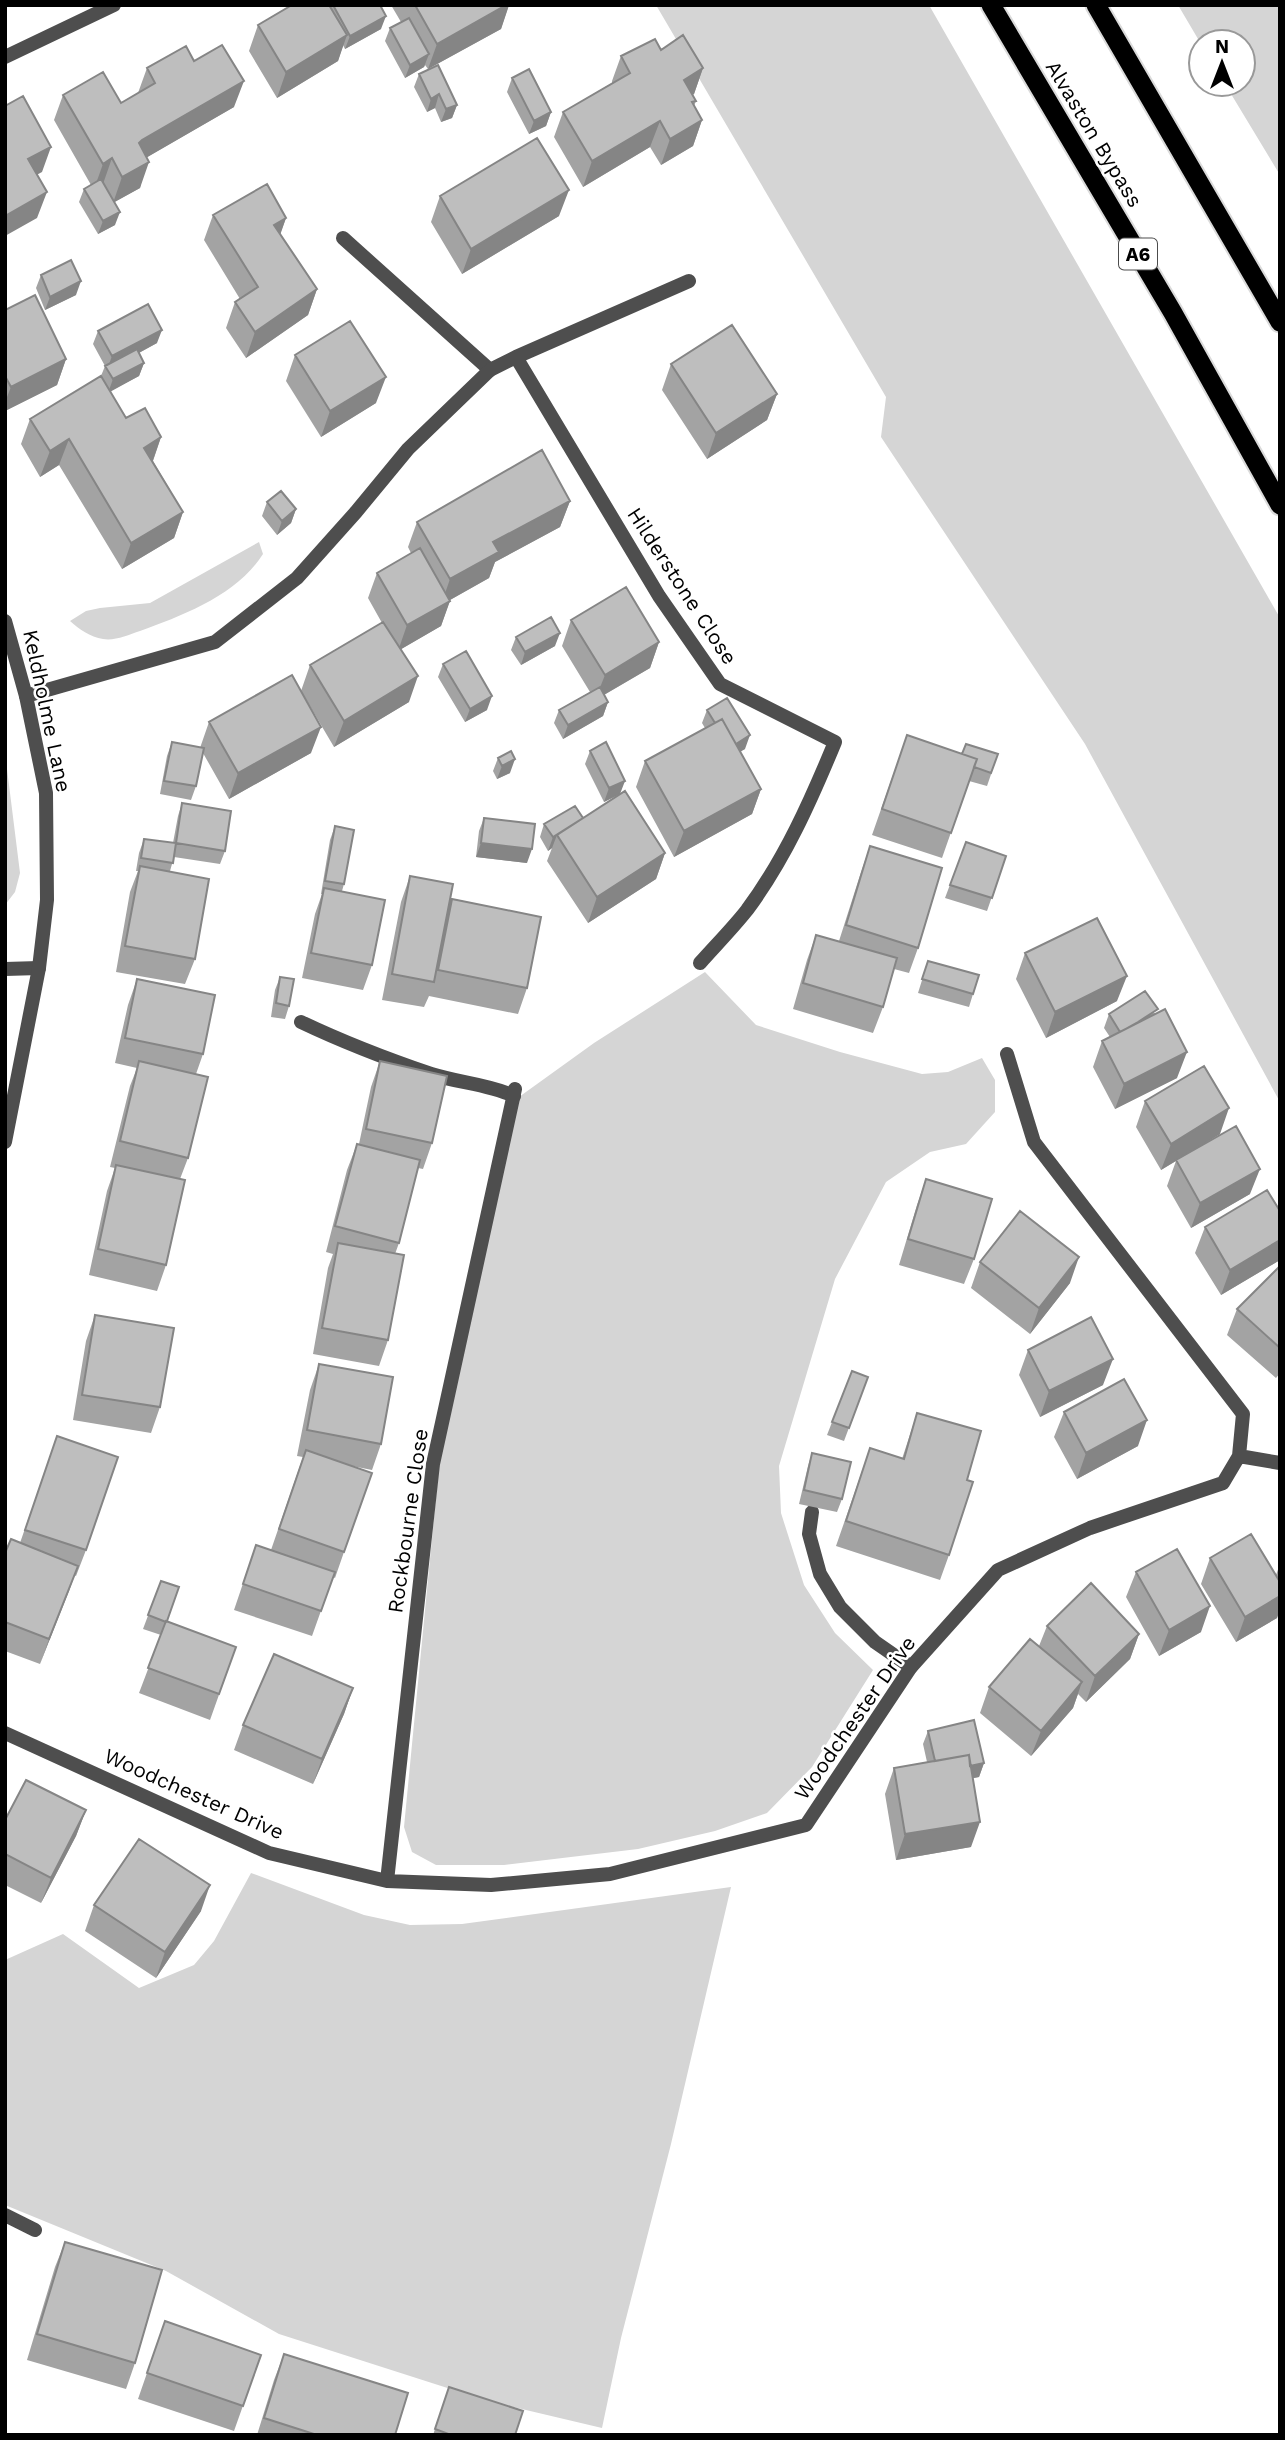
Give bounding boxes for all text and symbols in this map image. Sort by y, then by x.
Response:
north arrow [1187,28,1257,98]
text: N [1215,35,1229,58]
street label: Alvaston Bypass [1041,56,1148,212]
road number: A6 [1119,238,1157,270]
street label: Hilderstone Close [622,503,743,669]
street label: Keldholme Lane [18,627,77,794]
street label: Rockbourne Close [382,1427,433,1615]
street label: Woodchester Drive [789,1631,921,1804]
street label: Woodchester Drive [100,1743,288,1844]

